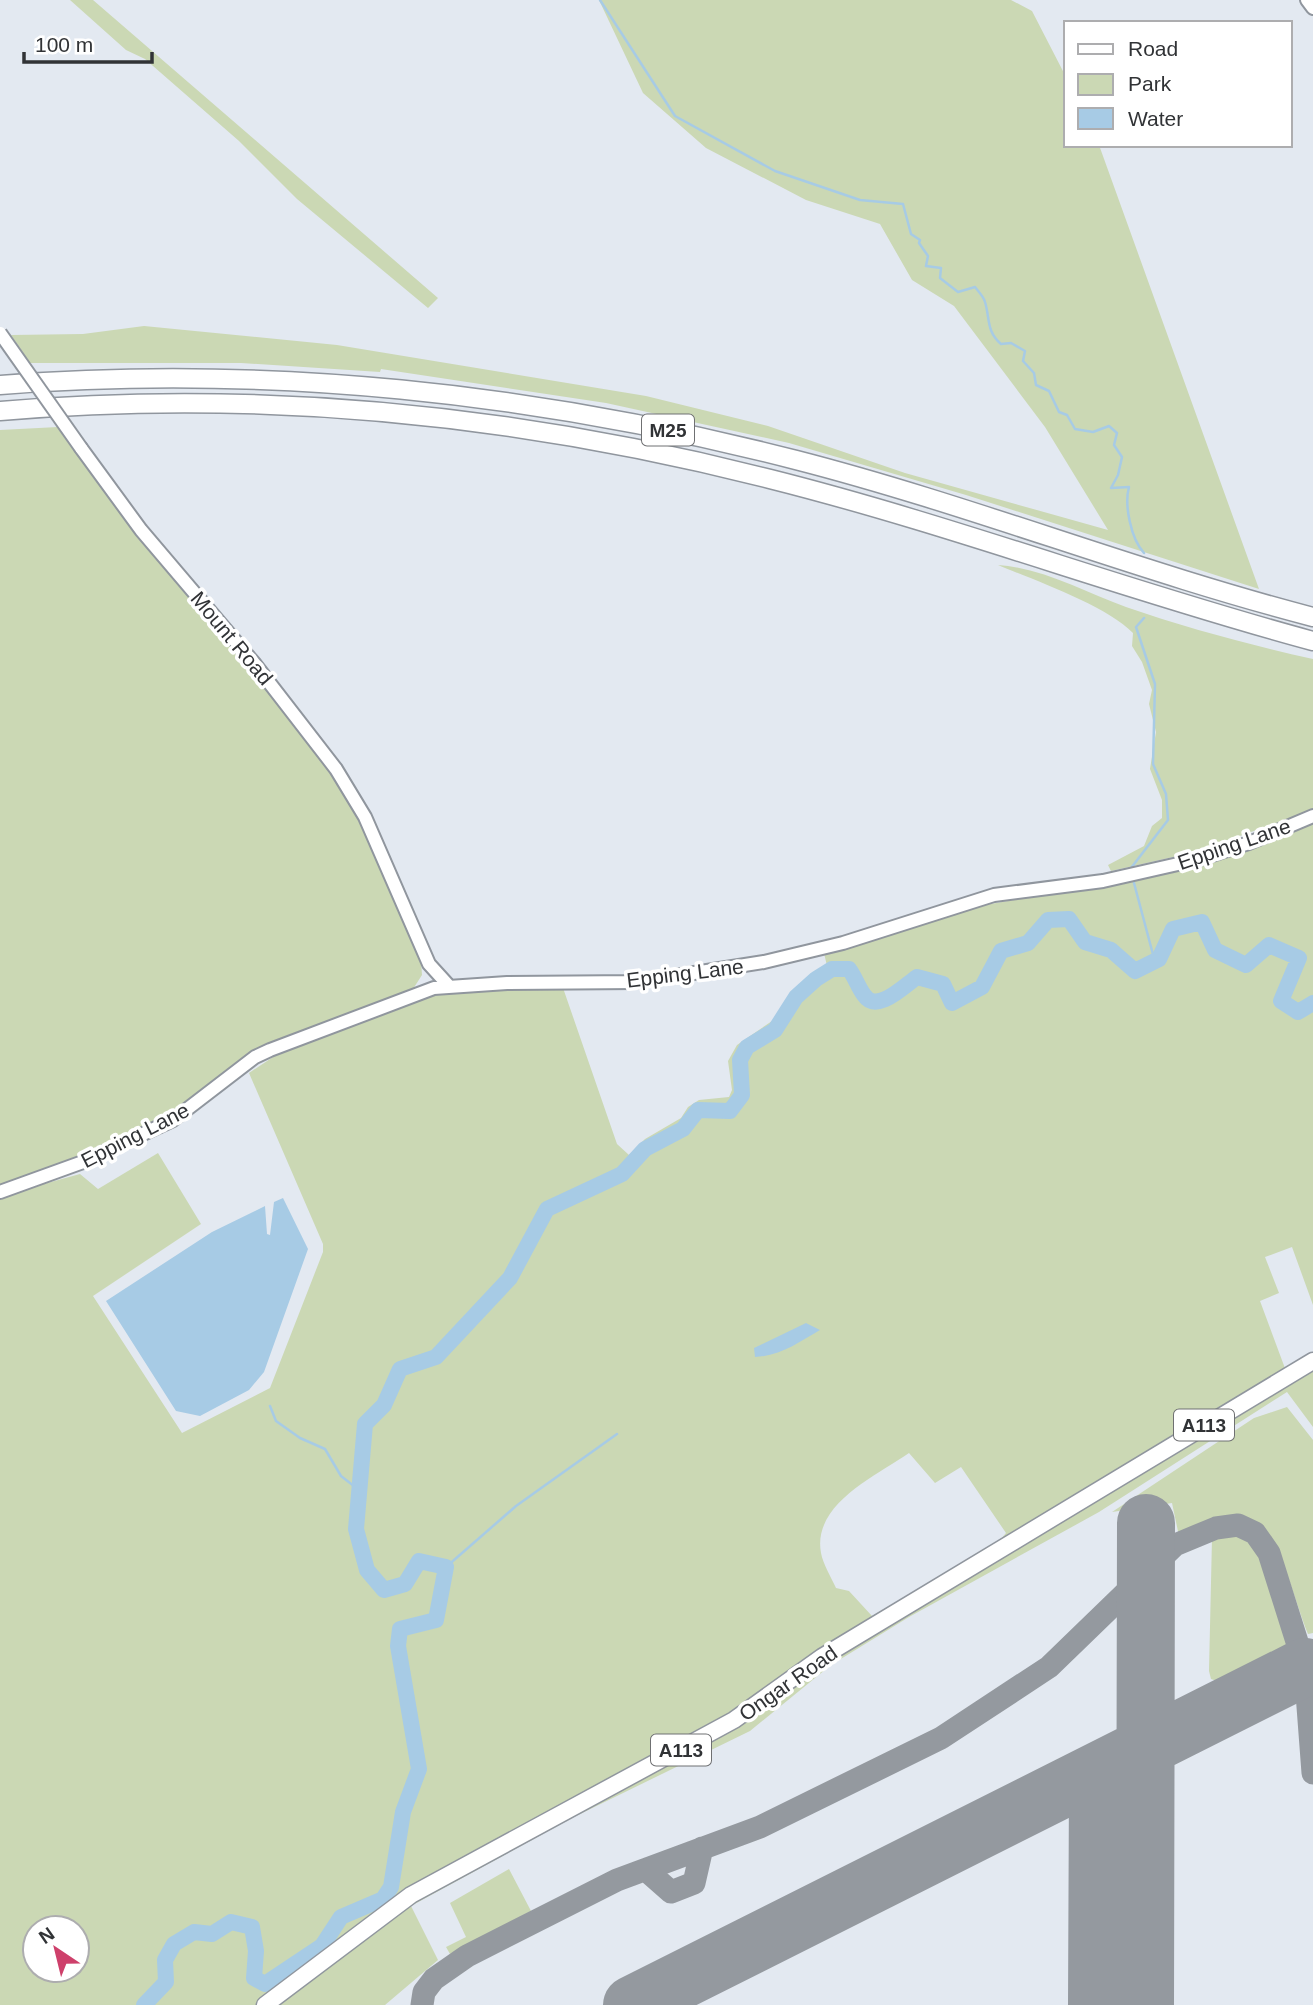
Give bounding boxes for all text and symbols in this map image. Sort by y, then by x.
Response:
scale bar [24,21,152,65]
legend [1064,21,1292,147]
text: 100 m [35,33,93,56]
text: Road [1128,37,1178,60]
text: Park [1128,72,1172,95]
text: Water [1128,107,1183,130]
road number: M25 [642,414,694,446]
street label: Mount Road [186,587,278,689]
street label: Epping Lane [1174,814,1294,874]
street label: Epping Lane [625,954,745,992]
street label: Epping Lane [77,1098,193,1172]
road number: A113 [1174,1410,1234,1441]
street label: Ongar Road [735,1641,841,1725]
road number: A113 [651,1734,711,1766]
north arrow [21,1914,91,1984]
text: N [35,1923,58,1948]

